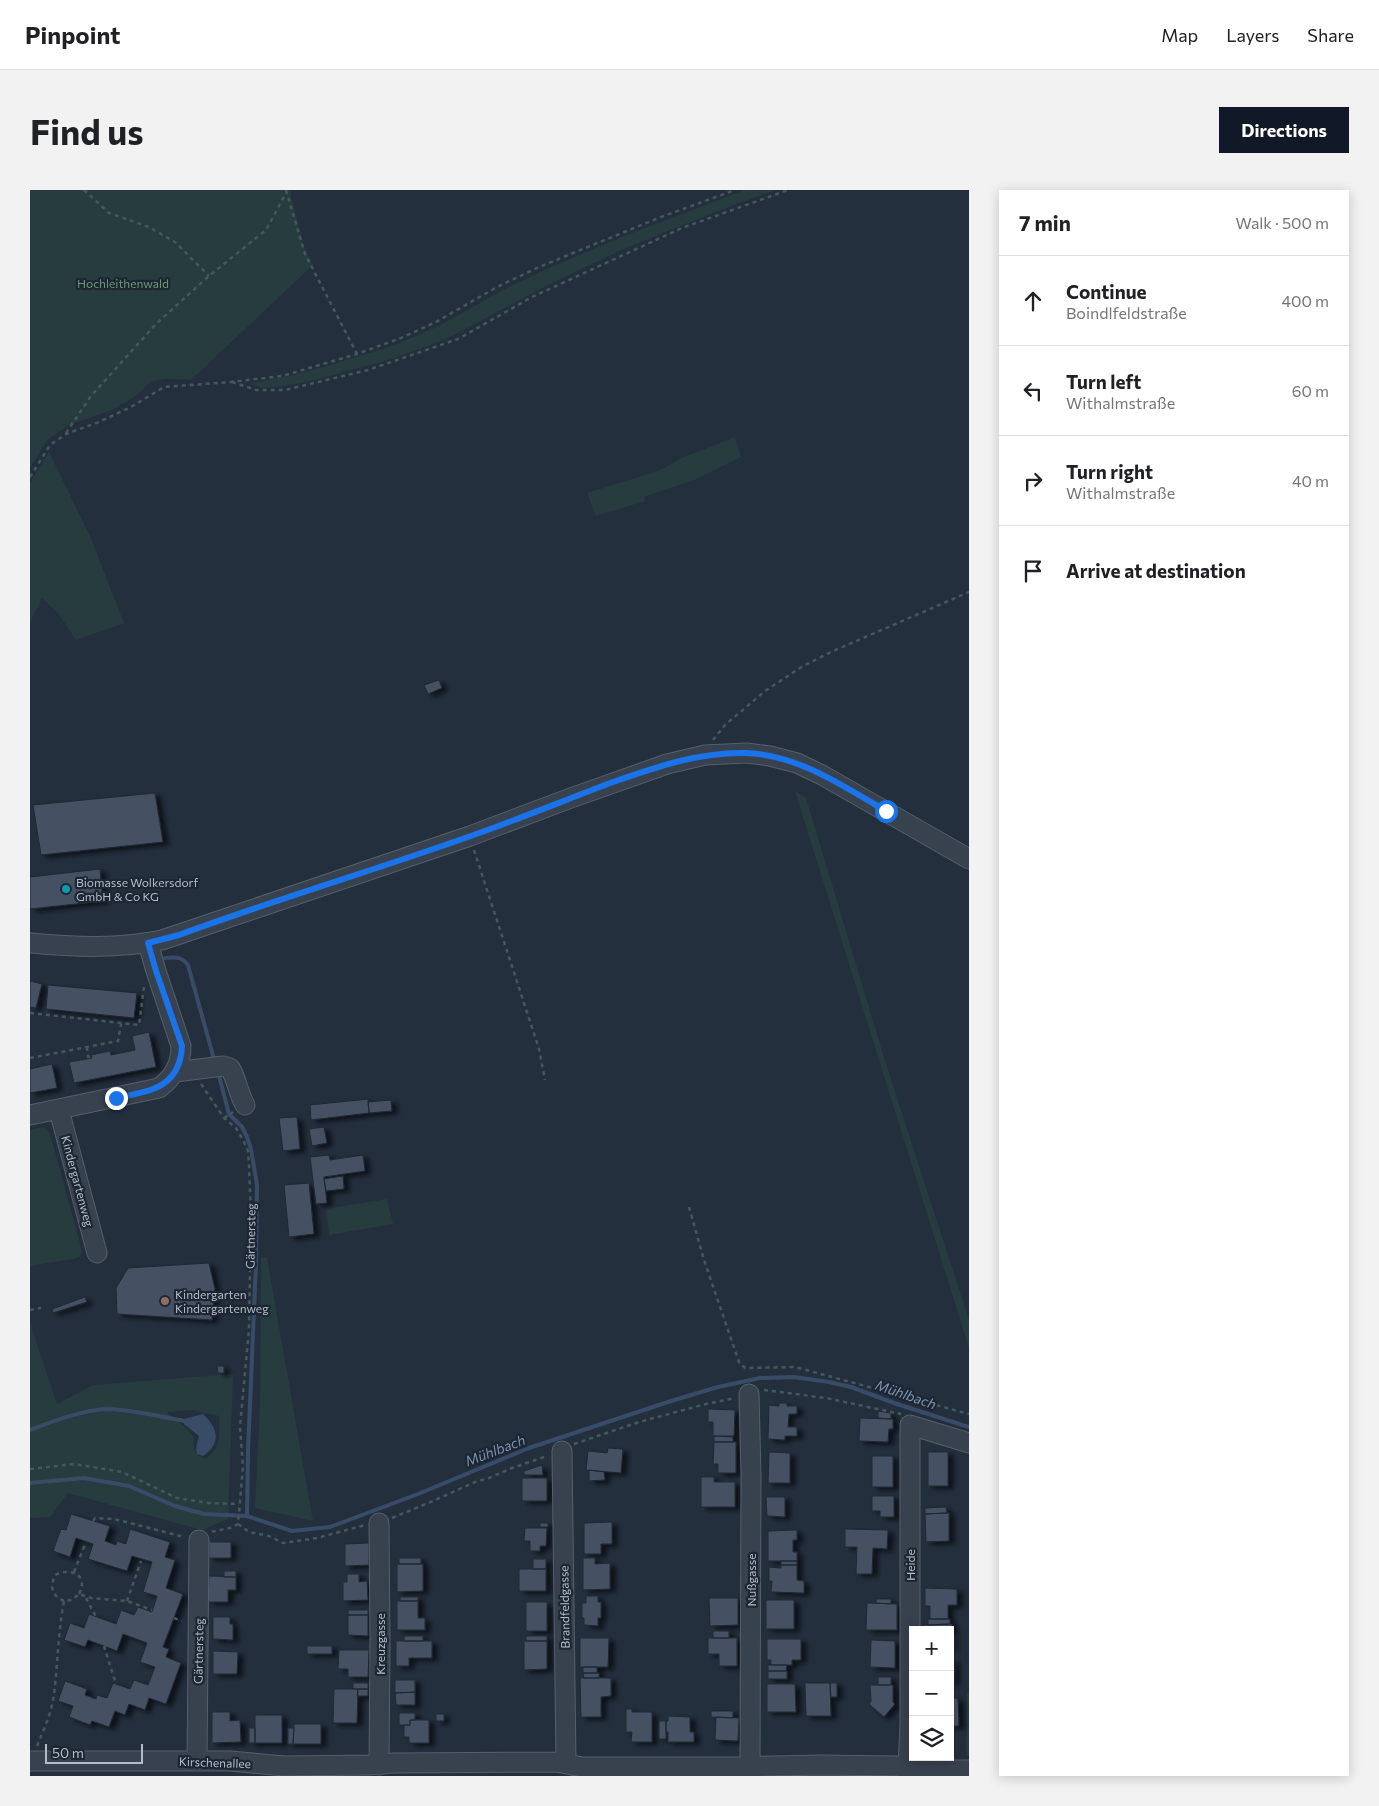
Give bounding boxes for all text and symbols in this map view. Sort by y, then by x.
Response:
text: Pinpoint [25,20,120,49]
text: Map [1161,24,1198,46]
text: Layers [1226,24,1279,46]
text: Share [1307,24,1354,46]
button: Directions [1219,107,1349,153]
text: Find us [30,109,144,152]
text: 7 min [1019,210,1071,235]
text: Walk · 500 m [1235,213,1329,232]
park label: Hochleithenwald [77,276,169,290]
text: Continue [1066,280,1146,303]
icon: ahead [1019,287,1047,315]
text: 400 m [1281,291,1329,310]
text: Boindlfeldstraße [1066,303,1187,322]
text: Turn left [1066,370,1141,393]
icon: left [1019,377,1047,405]
text: 60 m [1292,381,1329,400]
text: Withalmstraße [1066,393,1175,412]
text: Turn right [1066,460,1153,483]
icon: right [1019,467,1047,495]
text: 40 m [1292,471,1329,490]
text: Withalmstraße [1066,483,1175,502]
icon: arrive [1019,557,1047,585]
text: Arrive at destination [1066,559,1246,582]
route start [875,800,898,823]
place label: Biomasse Wolkersdorf GmbH & Co KG [76,875,198,903]
marker: Biomasse Wolkersdorf GmbH & Co KG [60,883,72,895]
route end [105,1087,128,1110]
street label: Kindergartenweg [59,1134,97,1229]
street label: Gärtnersteg [242,1203,258,1269]
place label: Kindergarten Kindergartenweg [175,1287,269,1315]
marker: Kindergarten Kindergartenweg [159,1295,171,1307]
water label: Mühlbach [873,1376,939,1412]
water label: Mühlbach [462,1431,528,1469]
street label: Heide [903,1549,917,1581]
street label: Nußgasse [744,1554,758,1606]
street label: Brandfeldgasse [556,1565,572,1649]
street label: Kreuzgasse [373,1613,387,1675]
street label: Gärtnersteg [190,1618,206,1684]
map controls [909,1626,954,1761]
button: + [909,1626,954,1671]
button: − [909,1671,954,1716]
button: layers [909,1716,954,1761]
scale bar [45,1741,142,1764]
text: 50 m [52,1744,84,1761]
street label: Kirschenallee [179,1754,251,1770]

